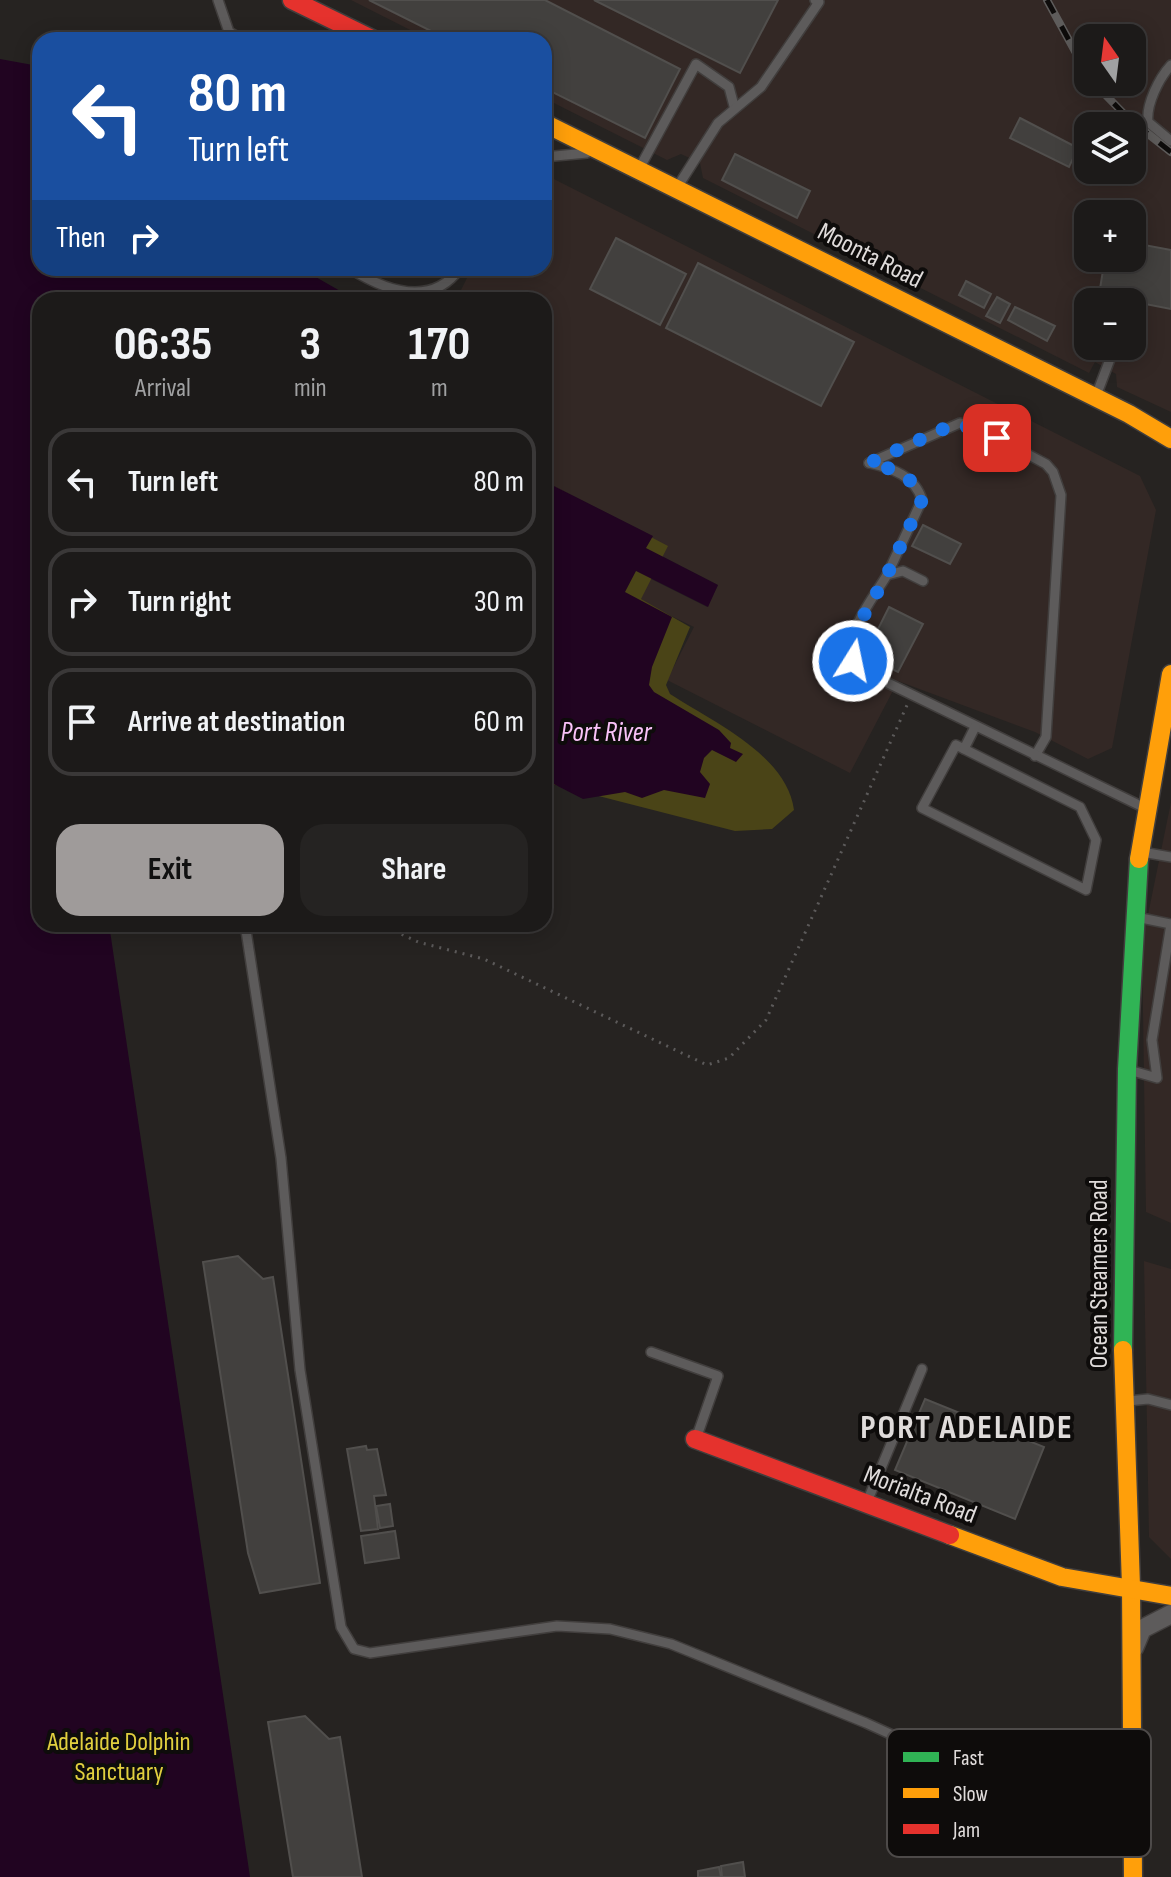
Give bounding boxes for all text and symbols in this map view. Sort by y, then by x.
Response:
north arrow [1074,24,1146,96]
map controls [1074,24,1146,360]
text: 80 m [188,61,287,128]
icon: left [56,64,160,168]
button: layers [1074,112,1146,184]
text: Turn left [188,129,289,172]
button: + [1074,200,1146,272]
icon: right [122,216,166,260]
street label: Moonta Road [812,216,928,296]
text: Then [56,220,106,256]
button: − [1074,288,1146,360]
text: 06:35 [114,316,212,373]
text: 3 [300,316,321,373]
text: 170 [408,316,470,373]
text: Arrival [135,373,191,404]
text: min [294,373,327,404]
text: m [431,373,448,404]
pin [963,404,1031,472]
icon: arrive [975,416,1019,460]
icon: left [60,460,104,504]
text: Turn left [128,464,218,500]
text: 80 m [473,464,524,500]
icon: right [60,580,104,624]
text: Turn right [128,584,231,620]
text: 30 m [474,584,524,620]
position arrow [811,619,895,703]
icon: arrive [60,700,104,744]
text: Arrive at destination [128,704,345,740]
text: 60 m [473,704,524,740]
water label: Port River [561,716,653,749]
button: Exit [56,824,284,916]
button: Share [300,824,528,916]
street label: Ocean Steamers Road [1084,1179,1115,1369]
district label: PORT ADELAIDE [860,1407,1074,1448]
street label: Morialta Road [859,1459,981,1531]
park label: Adelaide Dolphin Sanctuary [46,1727,191,1788]
legend [887,1729,1151,1857]
text: Fast [953,1745,984,1772]
text: Slow [953,1781,988,1808]
text: Jam [952,1817,980,1844]

